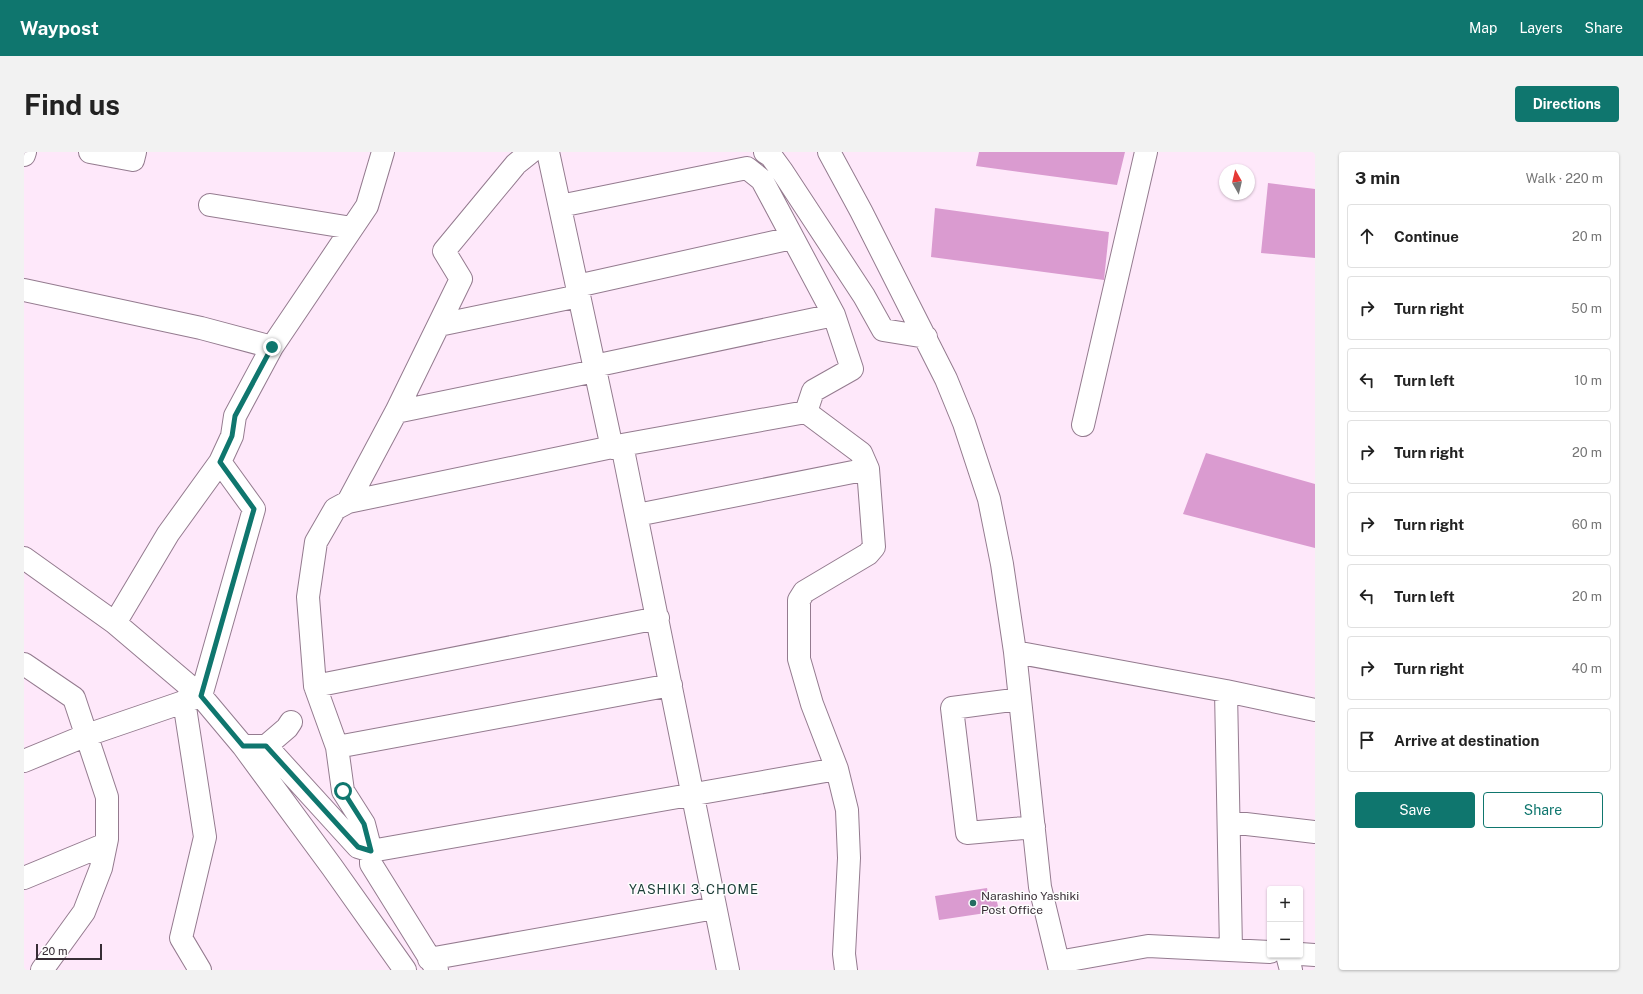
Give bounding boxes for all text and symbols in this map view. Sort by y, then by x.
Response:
text: Waypost [20,17,99,39]
text: Map [1469,20,1497,36]
text: Layers [1519,20,1563,36]
text: Share [1585,20,1623,36]
button: Directions [1515,86,1619,122]
text: Find us [24,88,120,121]
north arrow [1219,164,1255,200]
text: 3 min [1355,168,1400,188]
text: Walk · 220 m [1526,171,1603,186]
icon: ahead [1356,225,1378,247]
text: Continue [1394,228,1459,245]
text: 20 m [1572,229,1602,244]
icon: right [1356,297,1378,319]
text: Turn right [1394,300,1464,317]
text: 50 m [1571,301,1602,316]
route end [263,338,281,356]
icon: left [1356,369,1378,391]
text: Turn left [1394,372,1455,389]
text: 10 m [1574,373,1602,388]
icon: right [1356,441,1378,463]
text: Turn right [1394,444,1464,461]
text: 20 m [1572,445,1602,460]
icon: right [1356,513,1378,535]
text: Turn right [1394,516,1464,533]
text: 60 m [1572,517,1602,532]
icon: left [1356,585,1378,607]
text: Turn left [1394,588,1455,605]
text: 20 m [1572,589,1602,604]
icon: right [1356,657,1378,679]
text: Turn right [1394,660,1464,677]
text: 40 m [1571,661,1602,676]
icon: arrive [1356,729,1378,751]
text: Arrive at destination [1394,732,1539,749]
route start [334,782,352,800]
button: Save [1355,792,1475,828]
button: Share [1483,792,1603,828]
district label: YASHIKI 3-CHOME [629,882,759,897]
map controls [1267,886,1303,958]
button: + [1267,886,1303,922]
place label: Narashino Yashiki Post Office [981,889,1079,917]
marker: Narashino Yashiki Post Office [968,898,978,908]
button: − [1267,922,1303,958]
scale bar [36,942,102,961]
text: 20 m [42,945,67,957]

